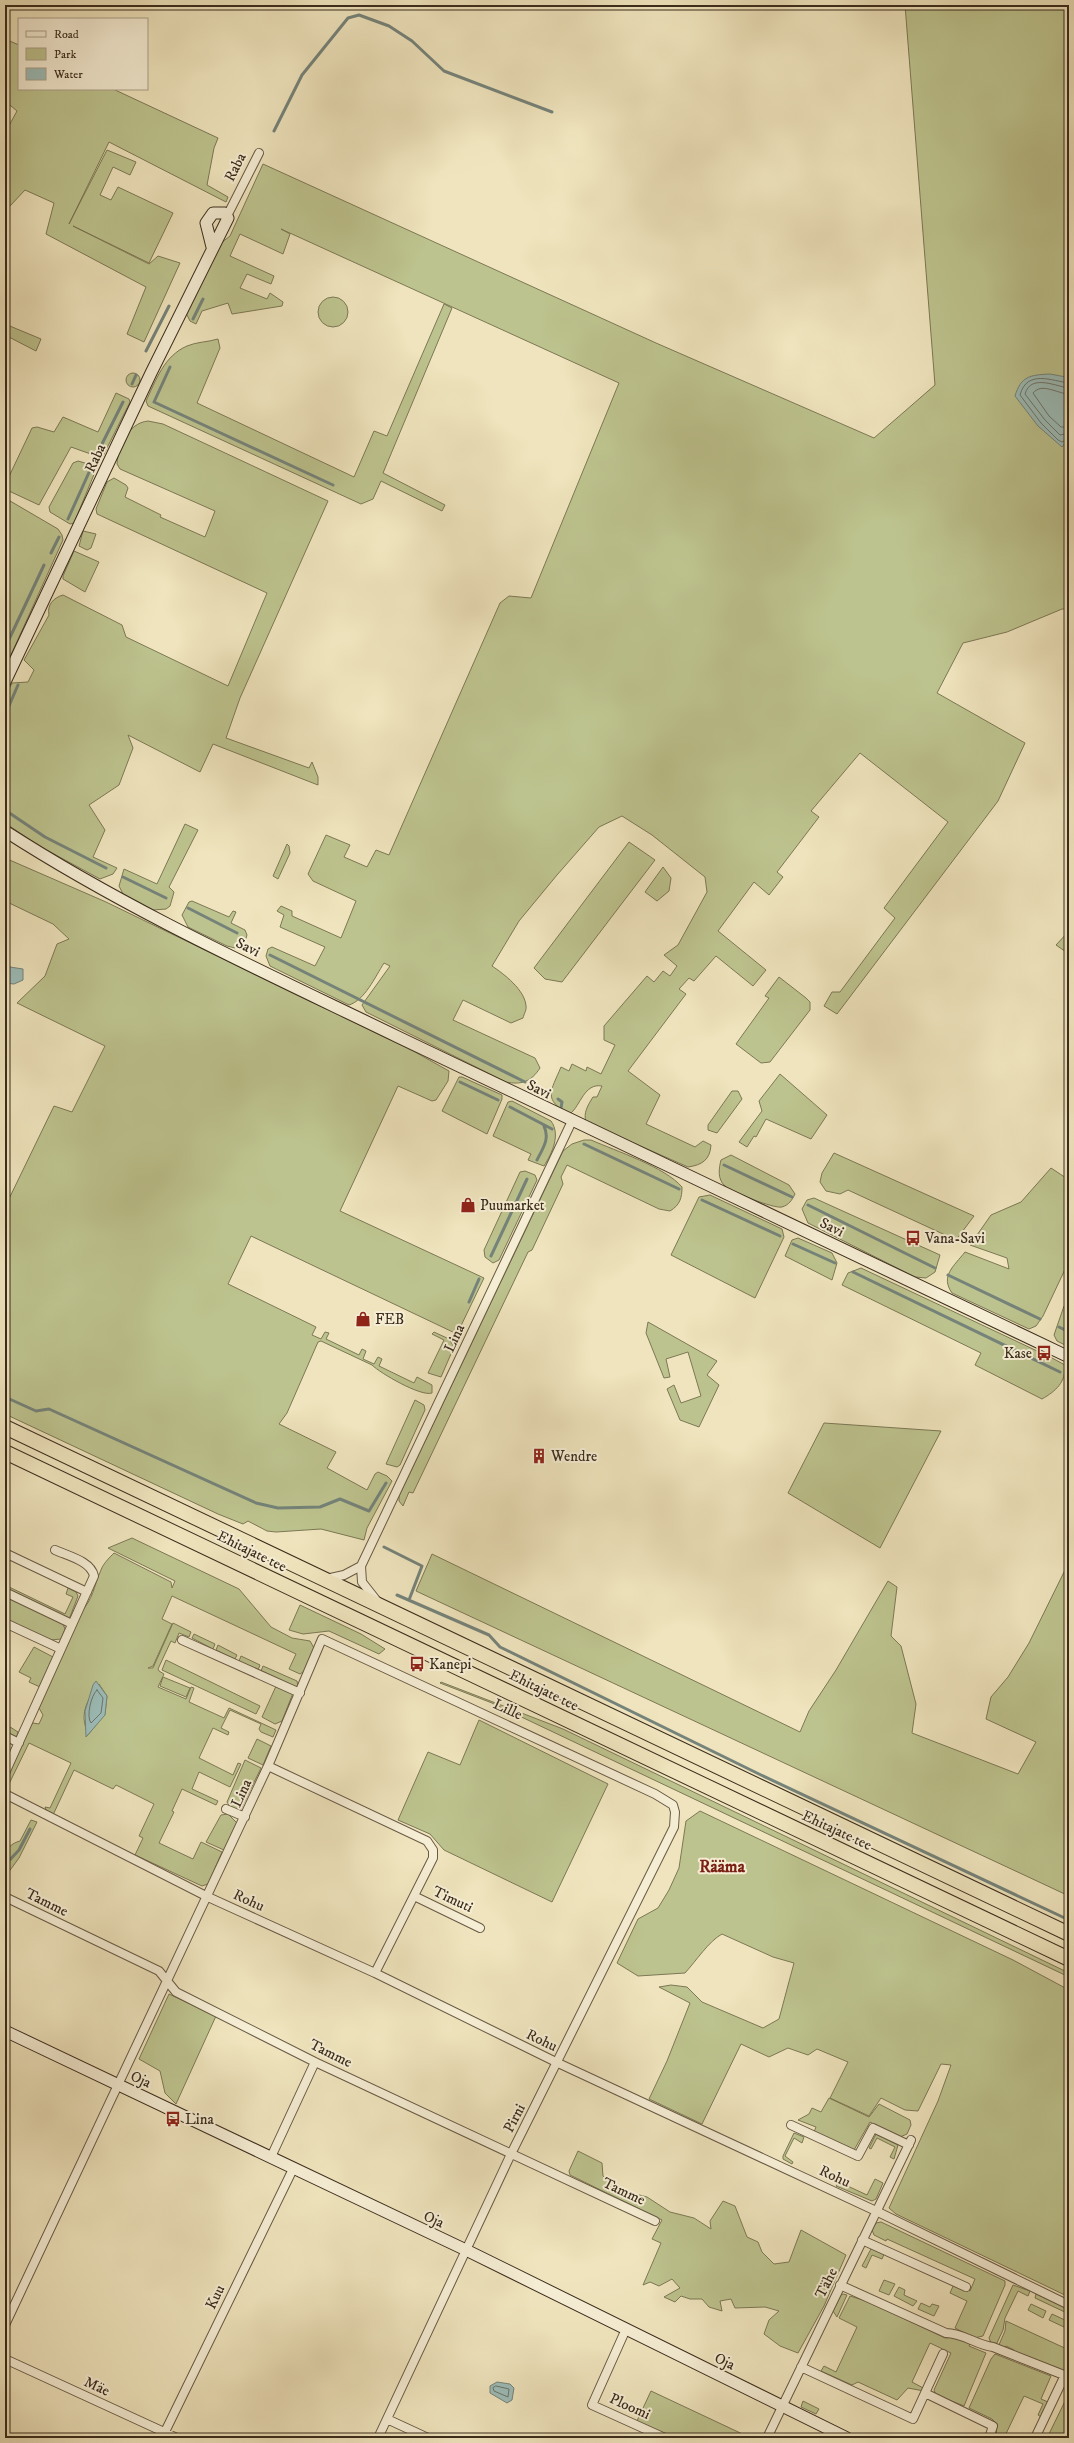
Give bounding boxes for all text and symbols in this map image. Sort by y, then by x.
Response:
legend [18,18,148,90]
text: Road [54,27,79,42]
text: Park [54,47,76,62]
text: Water [53,67,83,82]
street label: Raba [220,149,251,185]
street label: Raba [81,440,111,476]
street label: Savi [233,934,263,961]
street label: Savi [524,1076,554,1103]
shop icon: Puumarket [459,1196,477,1214]
place label: Puumarket [480,1196,545,1215]
street label: Savi [817,1214,847,1241]
bus stop icon: Vana-Savi [904,1229,922,1247]
place label: Vana-Savi [924,1229,985,1248]
shop icon: FEB [354,1310,372,1328]
place label: FEB [375,1310,404,1329]
street label: Lina [440,1321,469,1355]
place label: Kase [1004,1344,1032,1363]
bus stop icon: Kase [1035,1344,1053,1362]
building icon: Wendre [530,1447,548,1465]
place label: Wendre [550,1447,597,1466]
street label: Ehitajate tee [214,1526,290,1576]
bus stop icon: Kanepi [408,1655,426,1673]
place label: Kanepi [429,1655,471,1674]
street label: Ehitajate tee [506,1665,582,1715]
street label: Lille [490,1695,525,1724]
street label: Lina [227,1776,256,1810]
street label: Ehitajate tee [799,1806,875,1855]
district label: Rääma [699,1856,746,1878]
street label: Timuti [430,1882,476,1917]
street label: Tamme [22,1884,71,1921]
street label: Rohu [230,1885,267,1916]
street label: Rohu [523,2025,560,2056]
street label: Tamme [306,2035,355,2072]
street label: Oja [127,2066,155,2093]
street label: Pirni [499,2100,530,2136]
bus stop icon: Lina [164,2110,182,2128]
place label: Lina [185,2110,215,2129]
street label: Rohu [816,2161,853,2192]
street label: Tamme [599,2173,648,2210]
street label: Oja [420,2206,448,2233]
street label: Tähe [811,2265,842,2302]
street label: Kuu [201,2282,229,2313]
street label: Oja [711,2348,739,2375]
street label: Mäe [81,2372,113,2401]
street label: Ploomi [606,2389,653,2424]

